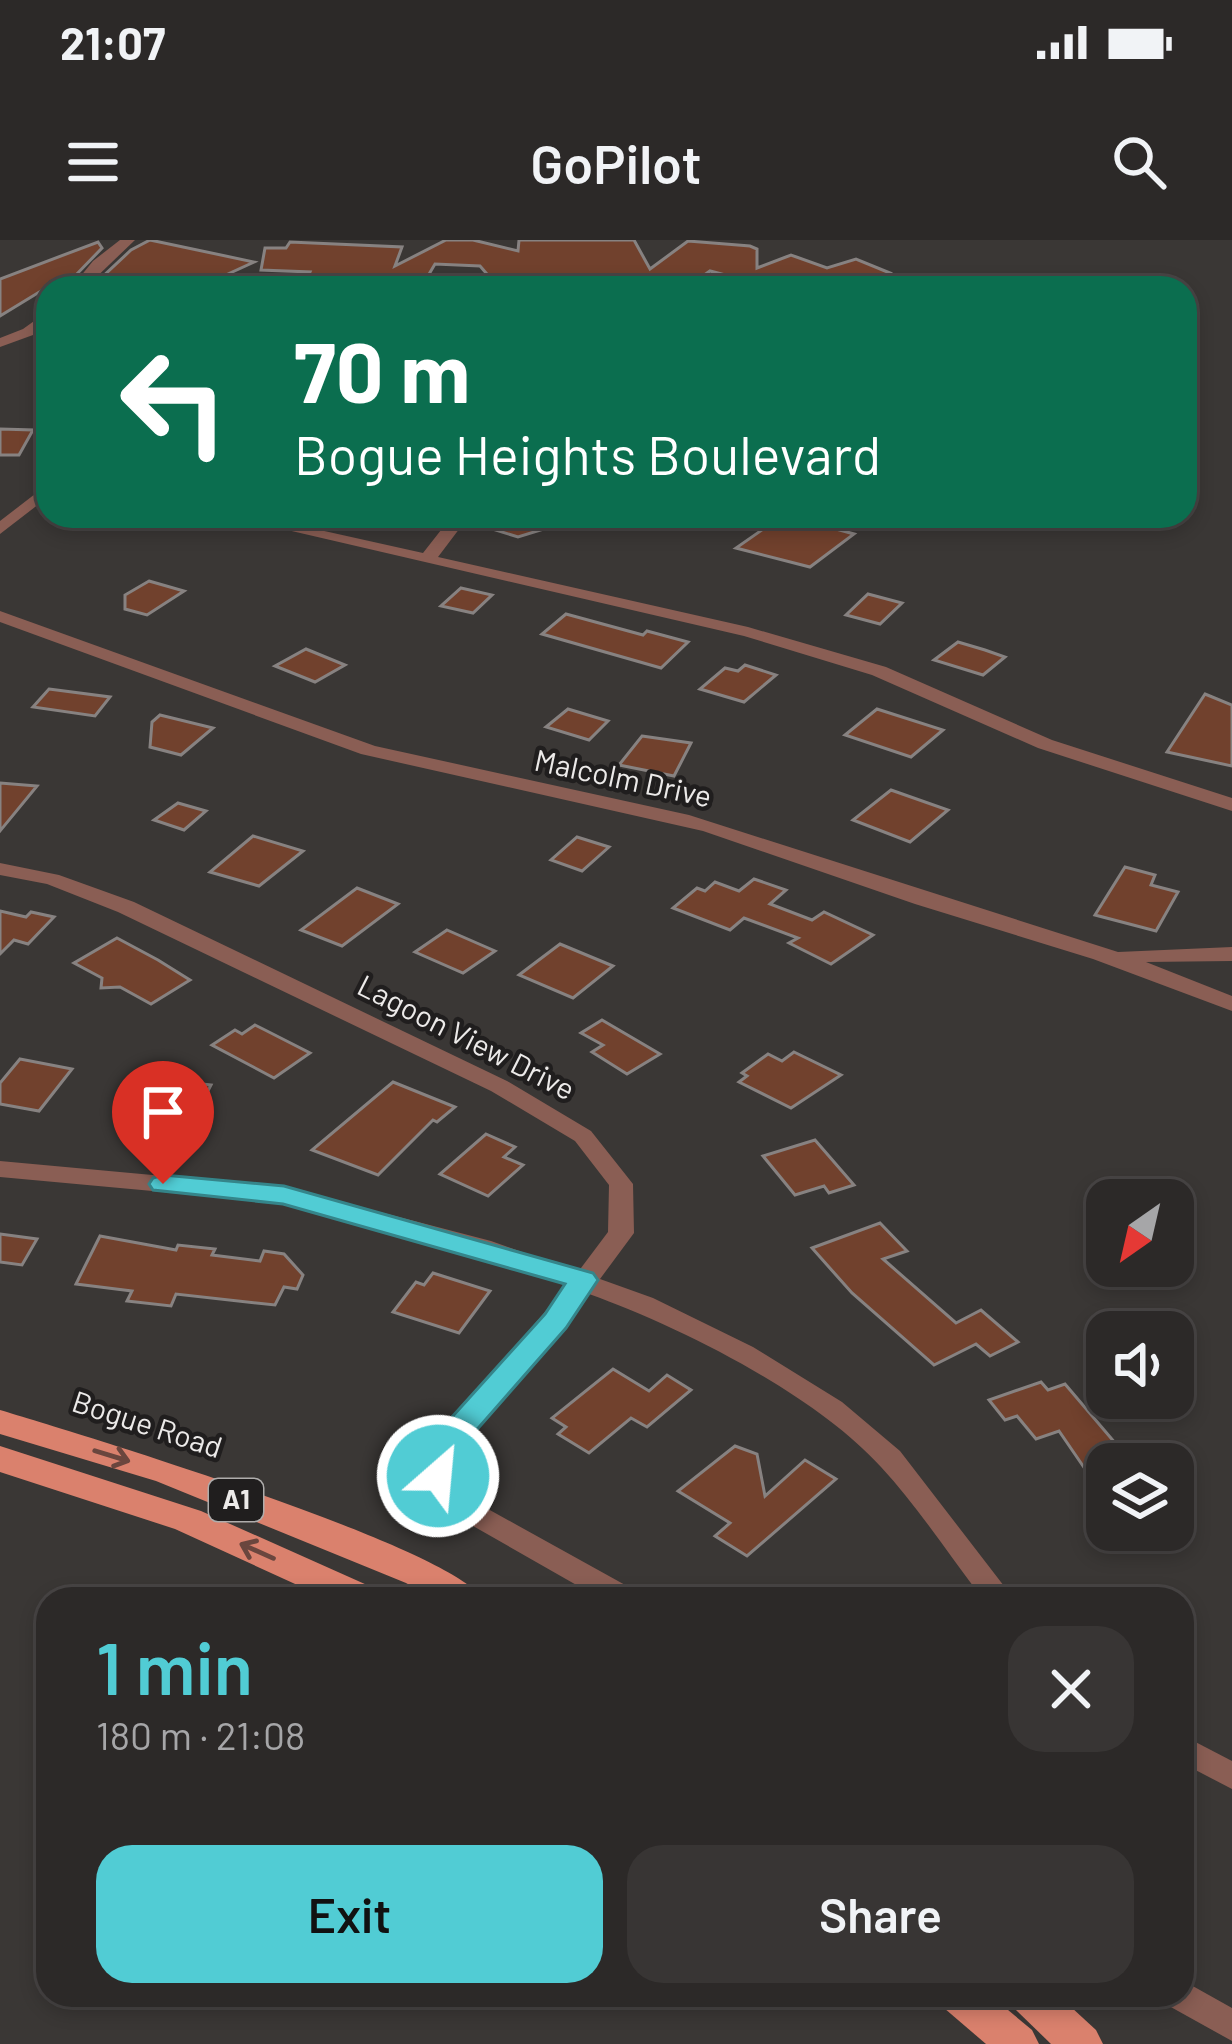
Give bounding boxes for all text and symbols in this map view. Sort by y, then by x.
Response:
text: 21:07 [60,15,165,69]
icon: menu [60,129,126,195]
icon: search [1106,129,1172,195]
text: GoPilot [530,130,702,195]
text: 70 m [294,319,470,420]
icon: left [96,324,252,480]
text: Bogue Heights Boulevard [294,421,881,486]
street label: Malcolm Drive [532,741,715,813]
street label: Lagoon View Drive [352,966,581,1106]
pin [112,1061,214,1184]
icon: arrive [130,1079,196,1145]
north arrow [1086,1179,1194,1287]
map controls [1086,1179,1194,1551]
button: sound [1086,1311,1194,1419]
street label: Bogue Road [68,1382,227,1464]
position arrow [375,1413,501,1539]
button: layers [1086,1443,1194,1551]
one-way arrow [92,1446,130,1468]
road number: A1 [209,1479,263,1521]
one-way arrow [239,1538,275,1560]
text: 1 min [96,1623,253,1709]
button: close [1008,1626,1134,1752]
text: 180 m · 21:08 [96,1711,305,1758]
button: Exit [96,1845,603,1983]
button: Share [627,1845,1134,1983]

